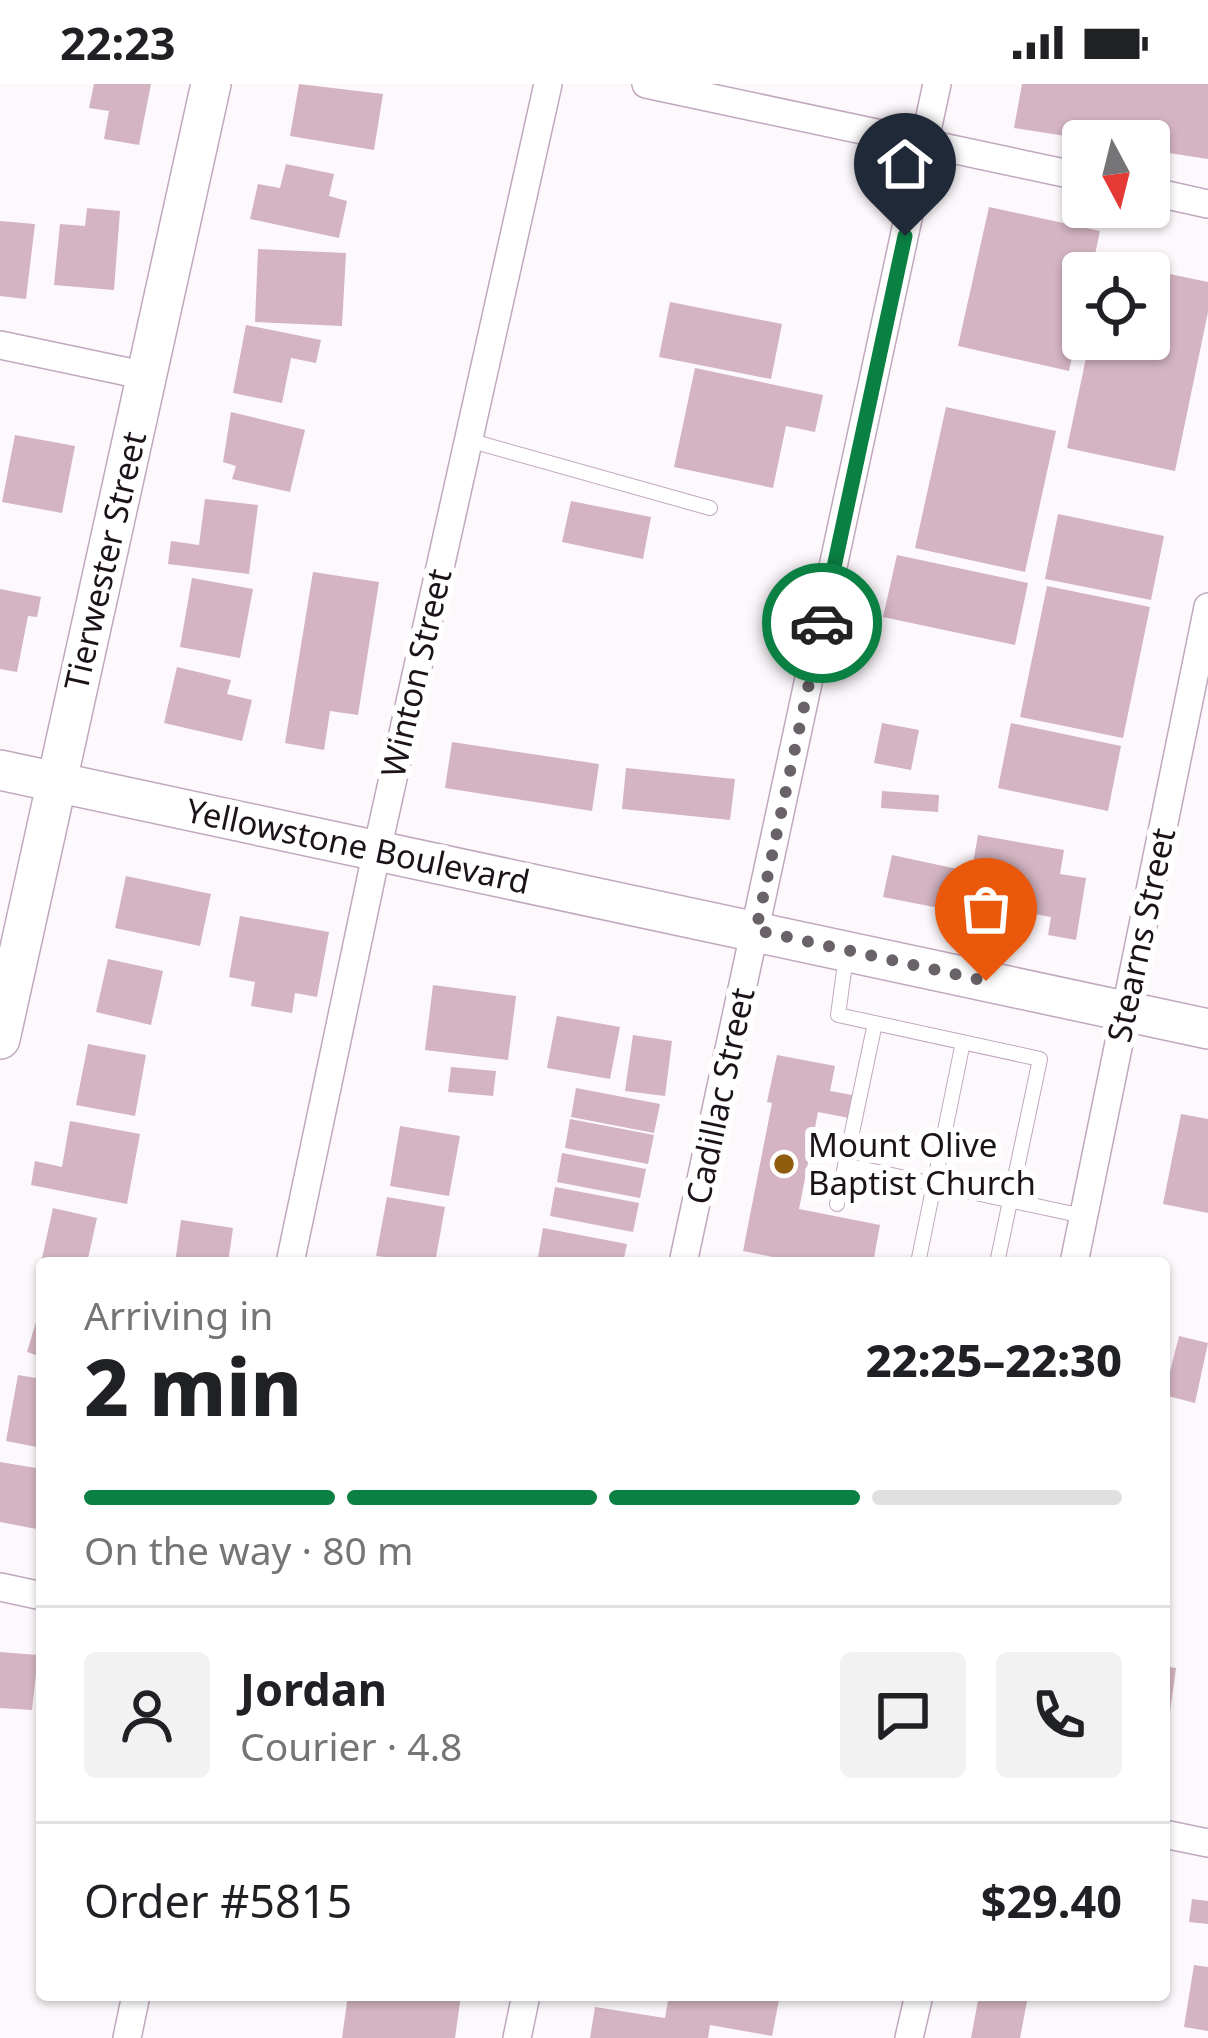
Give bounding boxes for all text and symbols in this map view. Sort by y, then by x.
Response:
text: 22:23 [60,12,176,73]
pin [854,113,956,236]
north arrow [1062,120,1170,228]
map controls [1062,120,1170,360]
icon: home [872,131,938,197]
button: locate [1062,252,1170,360]
street label: Tierwester Street [53,427,156,695]
courier [762,563,882,683]
street label: Winton Street [370,564,461,782]
icon: car [789,590,855,656]
street label: Yellowstone Boulevard [182,787,534,904]
street label: Stearns Street [1096,824,1185,1046]
pin [935,858,1037,981]
icon: bag [953,876,1019,942]
street label: Cadillac Street [675,983,764,1208]
place label: Mount Olive Baptist Church [808,1122,1036,1205]
marker: Mount Olive Baptist Church [771,1151,797,1177]
text: Arriving in [84,1288,273,1341]
text: 22:25–22:30 [866,1329,1122,1390]
text: 2 min [84,1333,302,1439]
text: On the way · 80 m [84,1523,413,1576]
button: person [84,1652,210,1778]
button: chat [840,1652,966,1778]
button: phone [996,1652,1122,1778]
text: Jordan [240,1658,387,1719]
text: Courier · 4.8 [240,1719,462,1772]
text: Order #5815 [84,1870,352,1931]
text: $29.40 [981,1870,1122,1931]

